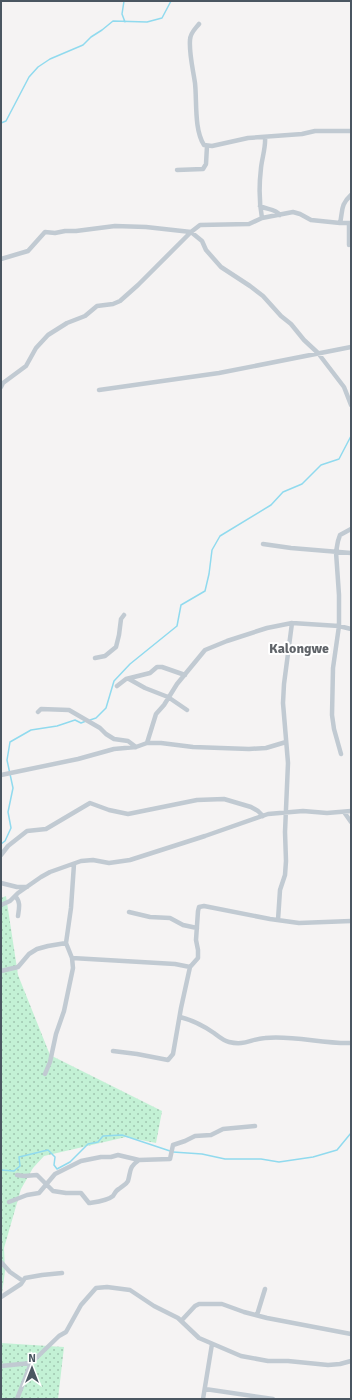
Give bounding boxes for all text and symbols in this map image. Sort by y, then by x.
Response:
district label: Kalongwe [269,640,329,657]
north arrow [12,1348,52,1388]
text: N [28,1352,36,1365]

